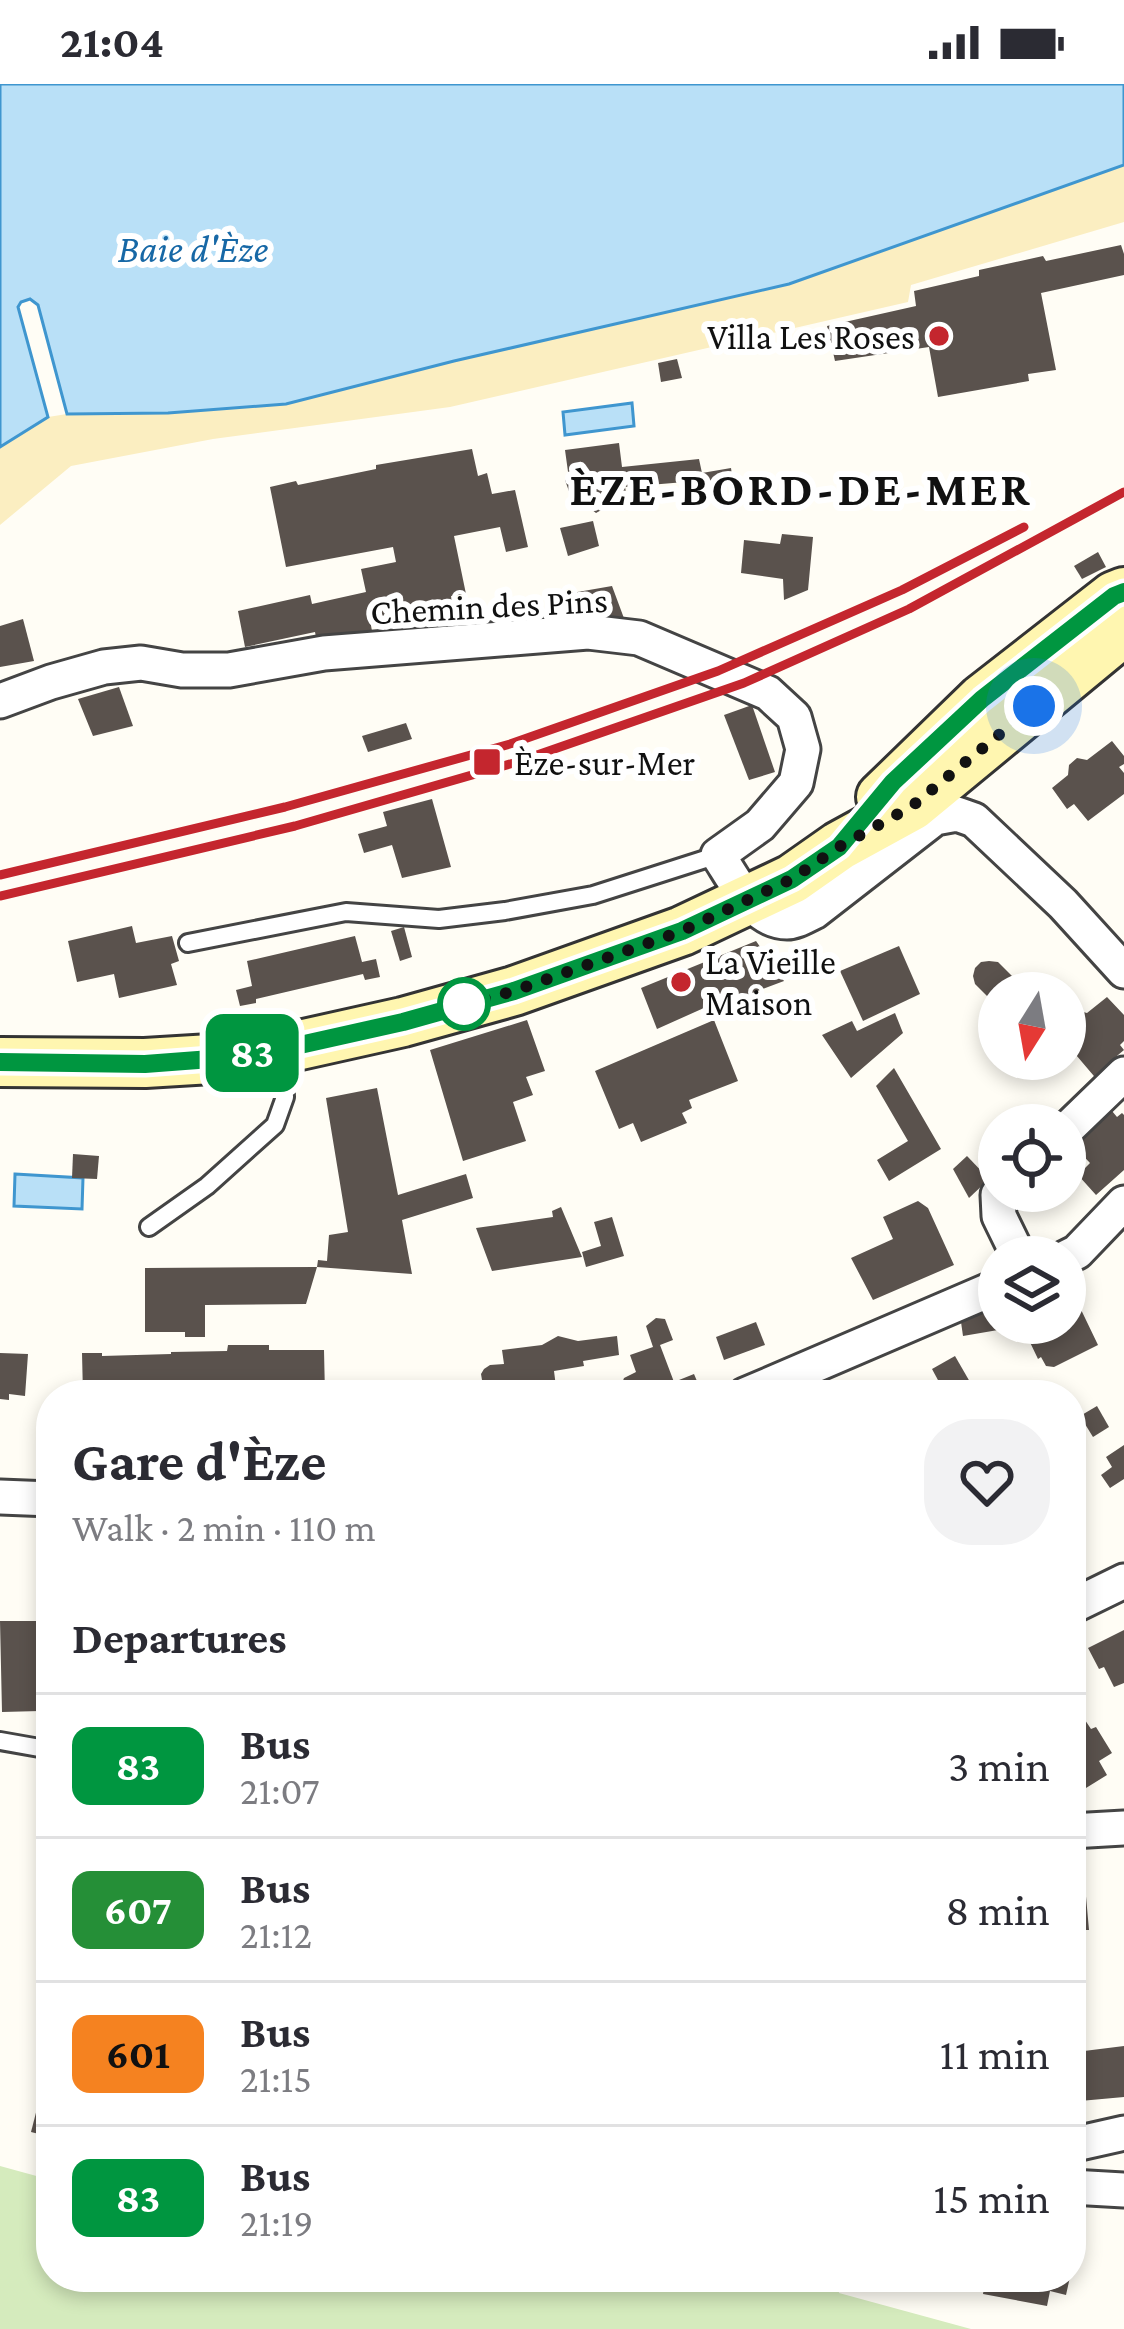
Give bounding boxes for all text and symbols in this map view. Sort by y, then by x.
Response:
text: 21:04 [60,17,164,67]
water label: Baie d'Èze [118,227,268,270]
place label: Villa Les Roses [707,317,915,357]
marker: Villa Les Roses [926,323,952,349]
district label: ÈZE-BORD-DE-MER [569,462,1033,515]
street label: Chemin des Pins [369,580,609,632]
your location [1004,676,1064,736]
place label: Èze-sur-Mer [514,743,696,783]
marker: Èze-sur-Mer [471,746,503,778]
place label: La Vieille Maison [705,942,836,1023]
marker: La Vieille Maison [668,969,694,995]
north arrow [978,972,1086,1080]
map controls [978,972,1086,1344]
unlabelled marker [439,979,489,1029]
line badge: 83 [198,1014,306,1092]
text: 83 [230,1029,274,1076]
button: locate [978,1104,1086,1212]
button: layers [978,1236,1086,1344]
button: heart [924,1419,1050,1545]
text: Gare d'Èze [72,1429,326,1492]
text: Walk · 2 min · 110 m [72,1506,376,1549]
text: Departures [72,1613,287,1663]
text: Bus [240,1719,310,1769]
text: 3 min [948,1741,1050,1791]
text: 83 [116,1742,160,1789]
text: 21:07 [240,1769,320,1812]
text: Bus [240,1863,310,1913]
text: 8 min [945,1885,1050,1935]
text: 607 [104,1886,172,1933]
text: 21:12 [240,1913,312,1956]
text: Bus [240,2007,310,2057]
text: 11 min [940,2029,1050,2079]
text: 601 [106,2030,170,2077]
text: 21:15 [240,2057,312,2100]
text: Bus [240,2151,310,2201]
text: 15 min [933,2173,1050,2223]
text: 83 [116,2174,160,2221]
text: 21:19 [240,2201,313,2244]

